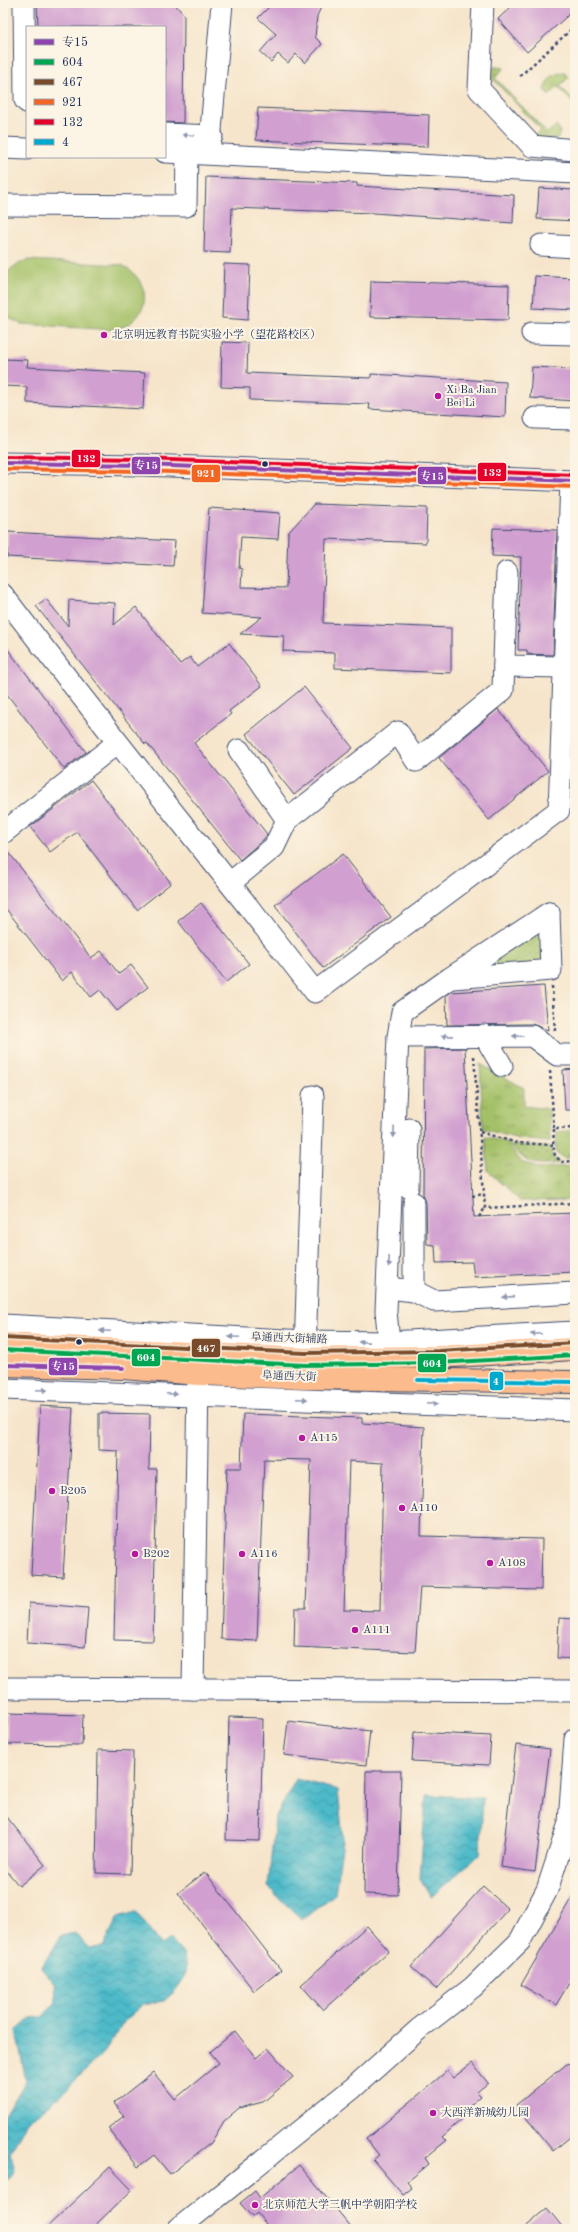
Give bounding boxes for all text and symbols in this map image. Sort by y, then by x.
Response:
legend [26,26,166,158]
text: 专15 [62,35,88,49]
text: 604 [62,57,83,69]
text: 467 [62,77,83,89]
text: 921 [62,97,83,109]
text: 132 [62,117,83,129]
one-way arrow [182,131,194,138]
text: 4 [62,137,69,149]
place label: 北京明远教育书院实验小学（望花路校区） [112,328,321,341]
marker: 北京明远教育书院实验小学（望花路校区） [99,330,109,340]
place label: Xi Ba Jian Bei Li [446,385,497,409]
marker: Xi Ba Jian Bei Li [433,391,443,401]
line badge: 132 [71,449,101,468]
text: 132 [76,454,96,465]
line badge: 专15 [131,456,161,475]
text: 专15 [134,459,158,472]
unlabelled marker [260,459,270,469]
line badge: 132 [477,462,507,482]
line badge: 921 [191,464,221,483]
line badge: 专15 [417,466,447,485]
text: 132 [482,468,502,479]
text: 921 [196,469,216,480]
text: 专15 [420,470,444,483]
one-way arrow [440,1033,453,1039]
one-way arrow [511,1033,524,1039]
one-way arrow [391,1126,398,1138]
one-way arrow [386,1256,393,1268]
one-way arrow [501,1294,514,1300]
one-way arrow [99,1327,111,1334]
street label: 阜通西大街辅路 [250,1330,328,1346]
one-way arrow [530,1331,542,1338]
one-way arrow [227,1334,240,1340]
unlabelled marker [74,1337,84,1347]
line badge: 467 [191,1338,221,1358]
one-way arrow [358,1338,370,1345]
text: 467 [196,1344,216,1355]
line badge: 604 [131,1348,161,1367]
text: 604 [136,1353,156,1364]
line badge: 604 [417,1353,447,1373]
line badge: 专15 [48,1357,78,1376]
text: 604 [422,1359,442,1370]
text: 专15 [51,1360,75,1373]
street label: 阜通西大街 [261,1369,317,1383]
line badge: 4 [489,1371,504,1391]
text: 4 [493,1377,499,1388]
one-way arrow [36,1387,49,1393]
one-way arrow [166,1391,178,1398]
one-way arrow [296,1396,308,1403]
one-way arrow [426,1401,438,1408]
marker: A115 [297,1433,307,1443]
place label: A115 [310,1433,338,1444]
marker: B205 [47,1486,57,1496]
place label: B205 [60,1486,87,1497]
marker: A110 [397,1503,407,1513]
place label: A110 [410,1503,438,1514]
marker: B202 [130,1549,140,1559]
place label: B202 [143,1549,170,1560]
marker: A116 [237,1549,247,1559]
place label: A116 [250,1549,278,1560]
marker: A108 [485,1558,495,1568]
place label: A108 [498,1558,526,1569]
marker: A111 [350,1625,360,1635]
place label: A111 [363,1625,391,1636]
place label: 大西洋新城幼儿园 [441,2106,529,2119]
marker: 大西洋新城幼儿园 [428,2108,438,2118]
place label: 北京师范大学三帆中学朝阳学校 [263,2198,417,2211]
marker: 北京师范大学三帆中学朝阳学校 [250,2200,260,2210]

